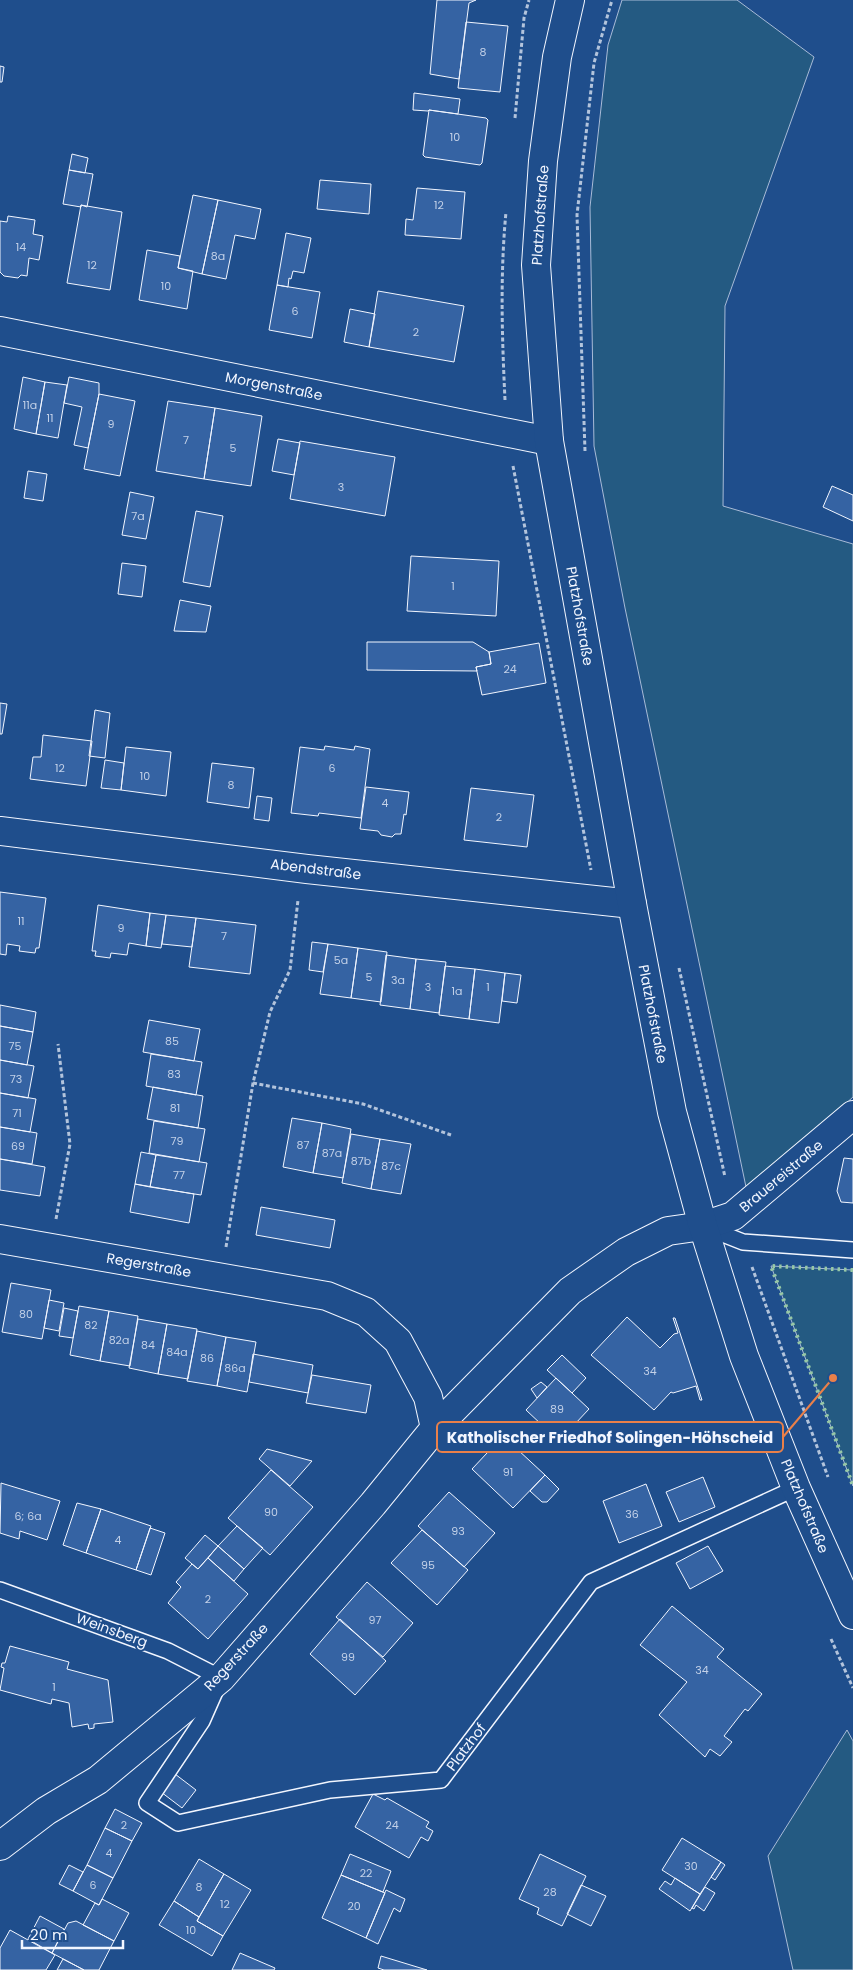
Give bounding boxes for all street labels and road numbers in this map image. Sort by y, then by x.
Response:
street label: Platzhofstraße [527,164,553,266]
street label: Morgenstraße [224,367,325,405]
street label: Platzhofstraße [561,565,599,667]
street label: Abendstraße [269,854,363,885]
street label: Platzhofstraße [634,963,672,1065]
street label: Brauereistraße [735,1135,827,1217]
street label: Regerstraße [105,1248,193,1282]
street label: Platzhofstraße [776,1456,834,1556]
street label: Weinsberg [73,1608,151,1652]
street label: Regerstraße [199,1619,273,1695]
street label: Platzhof [441,1719,491,1775]

